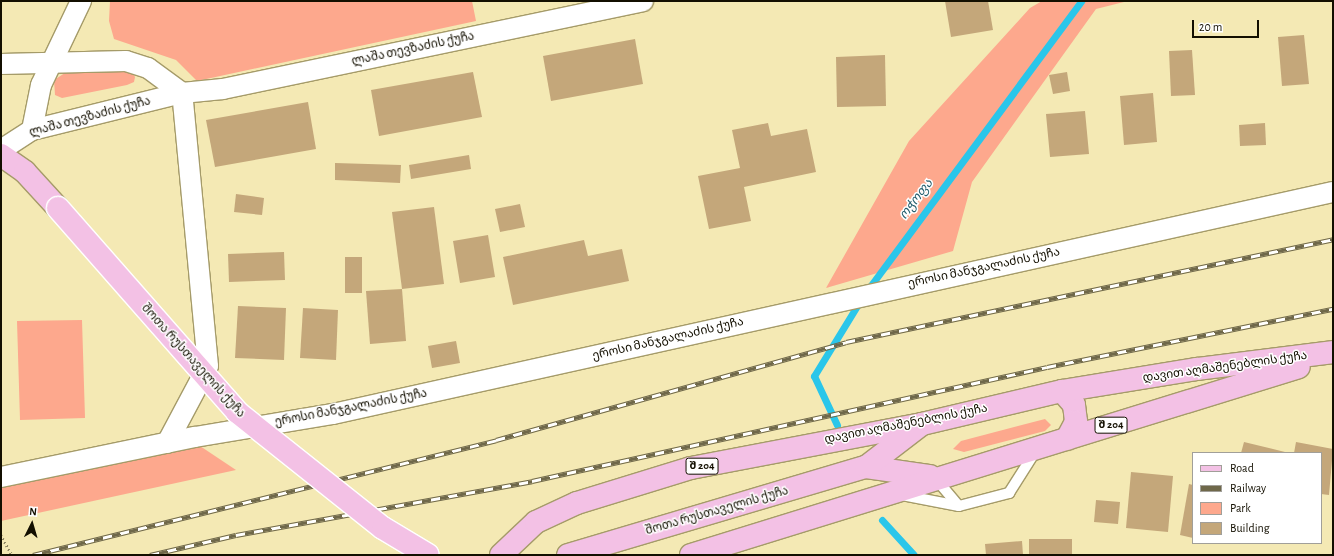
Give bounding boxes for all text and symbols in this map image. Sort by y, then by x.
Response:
scale bar [1194,12,1261,38]
text: 20 m [1199,21,1222,33]
street label: ლაშა თევზაძის ქუჩა [350,29,476,69]
street label: ლაშა თევზაძის ქუჩა [28,94,152,140]
water label: ოჭოფა [897,177,937,223]
street label: ეროსი მანჯგალაძის ქუჩა [907,245,1061,291]
street label: შოთა რუსთაველის ქუჩა [138,301,248,421]
street label: ეროსი მანჯგალაძის ქუჩა [591,315,745,363]
street label: დავით აღმაშენებლის ქუჩა [1142,348,1308,386]
street label: ეროსი მანჯგალაძის ქუჩა [274,386,428,430]
street label: დავით აღმაშენებლის ქუჩა [823,401,989,447]
road number: შ 204 [1094,416,1128,434]
legend [1192,452,1322,544]
road number: შ 204 [685,457,719,475]
text: Road [1230,462,1254,474]
text: Railway [1230,482,1266,494]
street label: შოთა რუსთაველის ქუჩა [644,484,790,538]
text: Park [1230,502,1251,514]
north arrow [12,504,52,544]
text: N [29,506,37,517]
text: Building [1230,522,1270,534]

